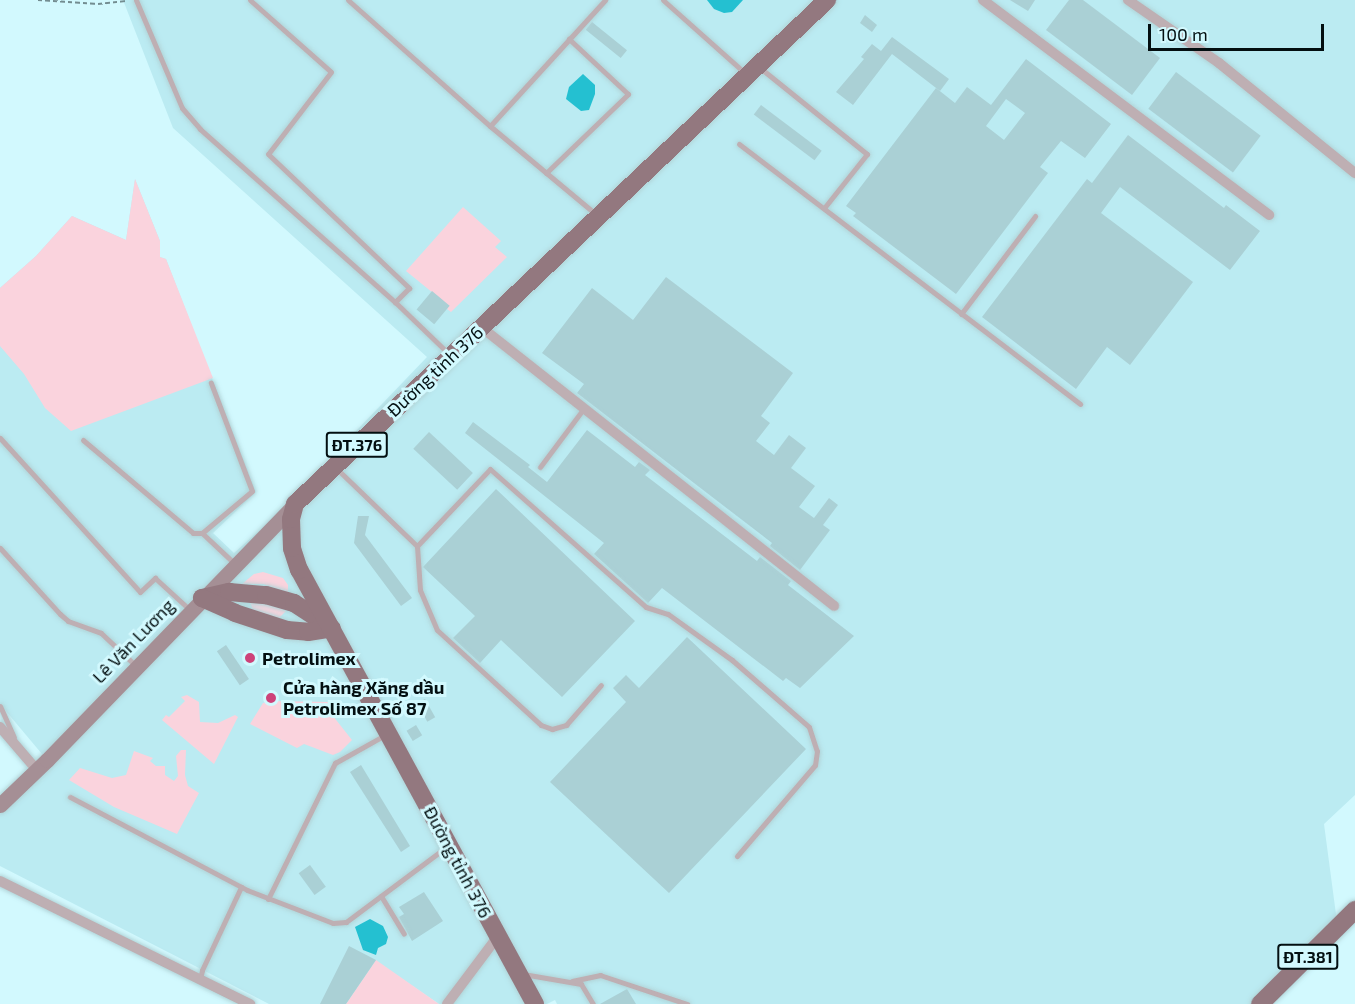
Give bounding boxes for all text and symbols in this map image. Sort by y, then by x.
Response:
scale bar [1151,12,1326,50]
text: 100 m [1159,23,1208,45]
street label: Đường tỉnh 376 [382,321,488,421]
road number: ĐT.376 [326,432,388,458]
street label: Lê Văn Lương [88,594,178,688]
place label: Petrolimex [262,647,356,669]
marker: Petrolimex [243,651,257,665]
place label: Cửa hàng Xăng dầu Petrolimex Số 87 [283,677,444,720]
marker: Cửa hàng Xăng dầu Petrolimex Số 87 [264,691,278,705]
street label: Đường tỉnh 376 [419,802,497,922]
road number: ĐT.381 [1276,944,1340,970]

